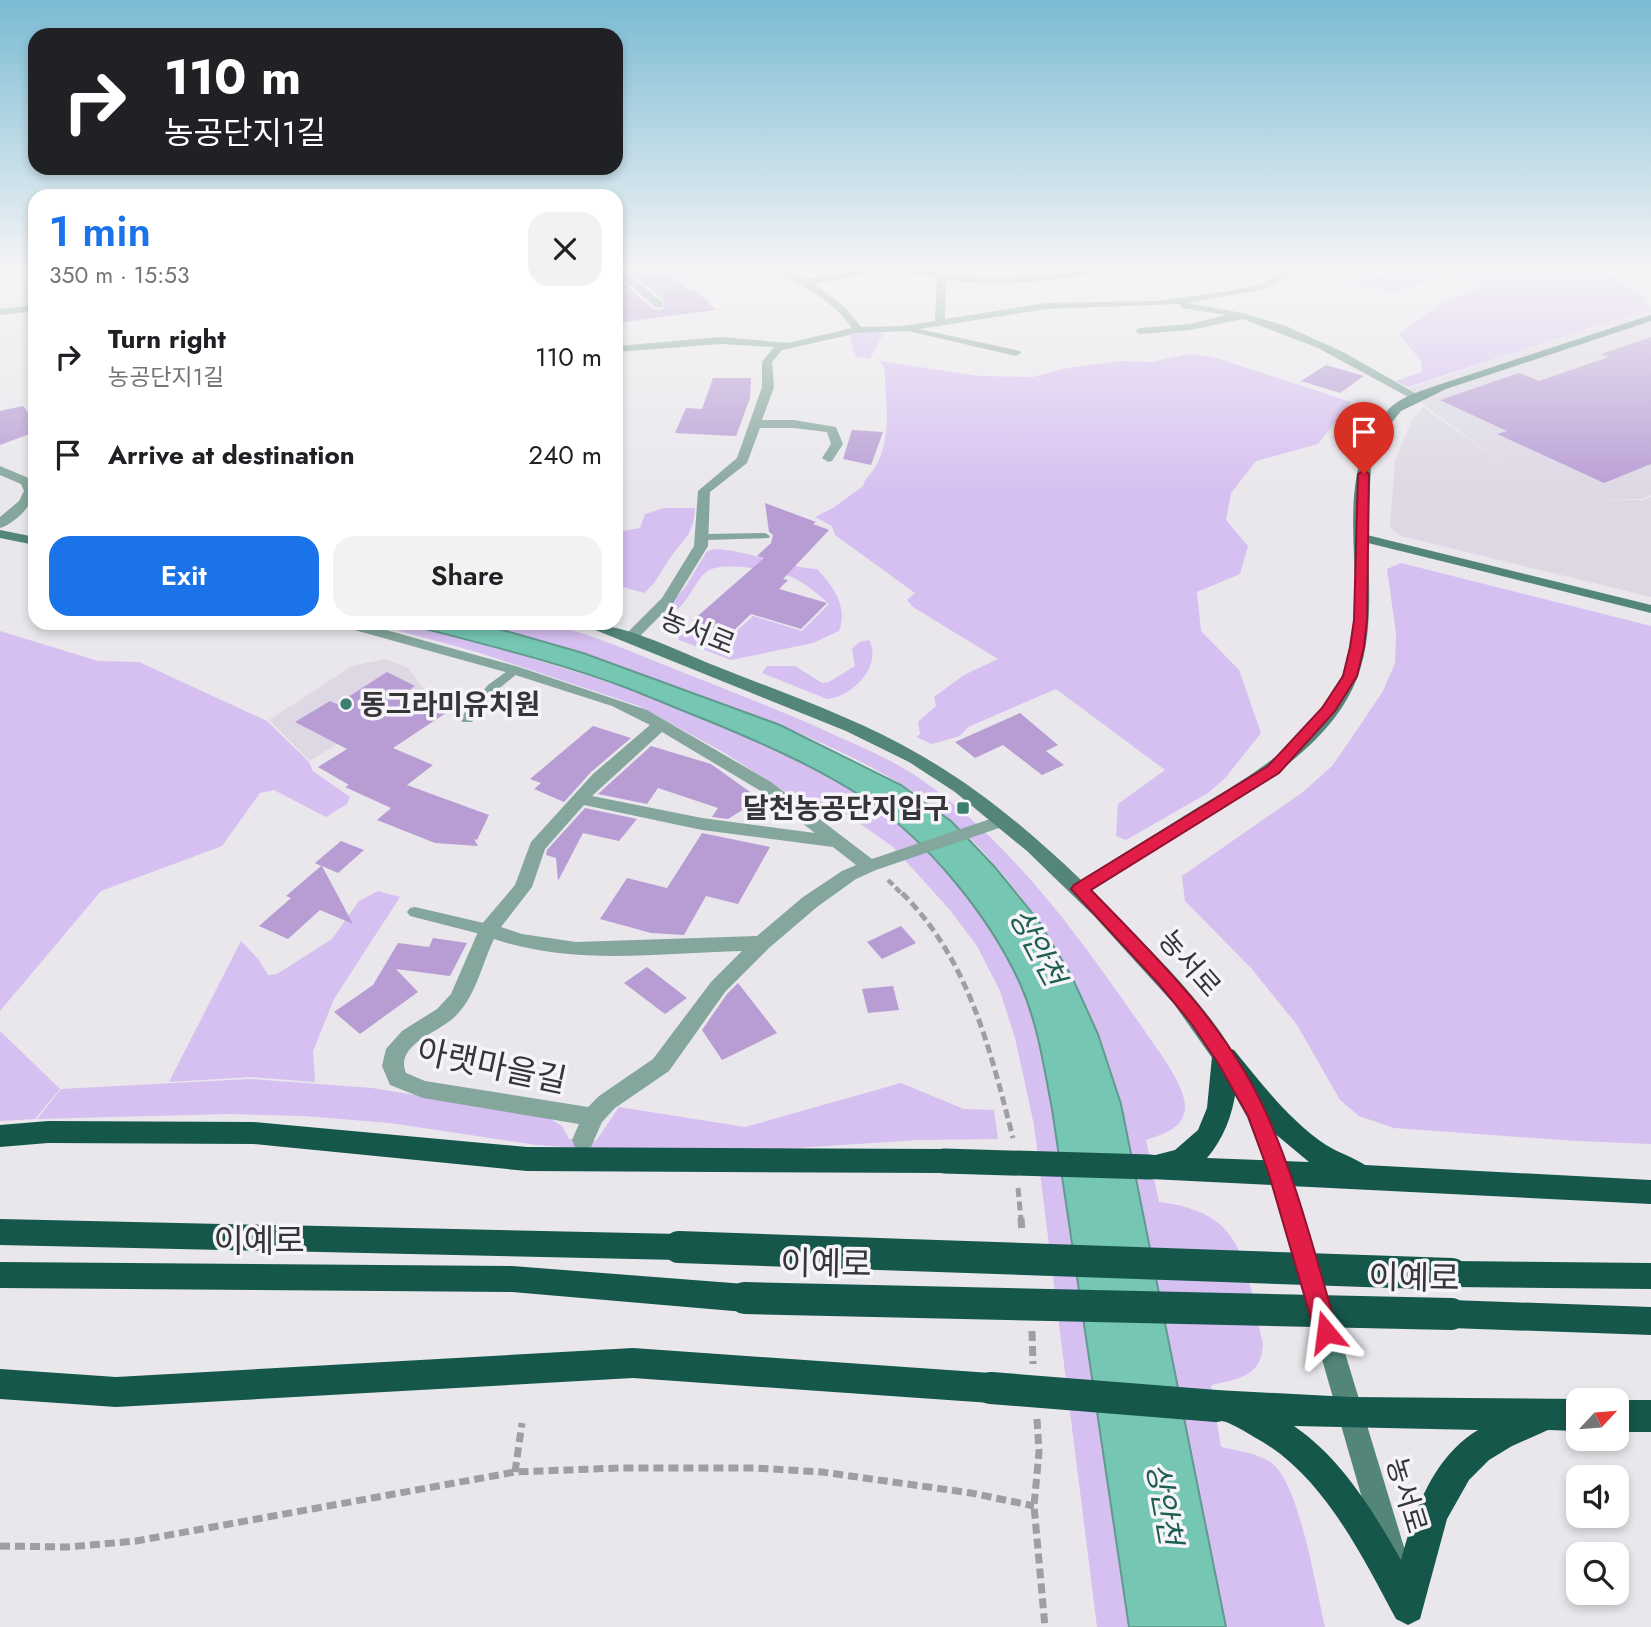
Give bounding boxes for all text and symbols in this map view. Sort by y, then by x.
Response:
text: 110 m [164,42,301,112]
icon: right [49,56,140,147]
text: 농공단지1길 [164,110,326,156]
text: 1 min [49,201,151,262]
button: close [528,212,602,286]
text: 350 m · 15:53 [49,258,190,292]
text: Turn right [108,320,226,358]
icon: right [49,338,87,376]
text: 110 m [535,338,602,376]
text: 농공단지1길 [108,360,224,394]
pin [1334,402,1394,474]
icon: arrive [1345,413,1383,451]
icon: arrive [49,436,87,474]
text: Arrive at destination [108,436,355,474]
text: 240 m [528,436,602,474]
button: Exit [49,536,319,616]
button: Share [333,536,602,616]
street label: 농서로 [654,598,741,665]
place label: 동그라미유치원 [360,684,540,725]
marker: 동그라미유치원 [338,696,354,712]
place label: 달천농공단지입구 [743,788,949,829]
marker: 달천농공단지입구 [955,800,971,816]
water label: 상안천 [999,900,1077,996]
street label: 농서로 [1149,921,1230,1006]
street label: 아랫마을길 [413,1027,571,1104]
street label: 이예로 [213,1217,305,1264]
street label: 이예로 [780,1239,872,1288]
street label: 이예로 [1368,1253,1460,1302]
position arrow [1289,1295,1363,1369]
north arrow [1566,1388,1629,1451]
map controls [1566,1388,1629,1605]
street label: 농서로 [1376,1452,1437,1538]
water label: 상안천 [1136,1459,1193,1552]
button: sound [1566,1465,1629,1528]
button: search [1566,1542,1629,1605]

